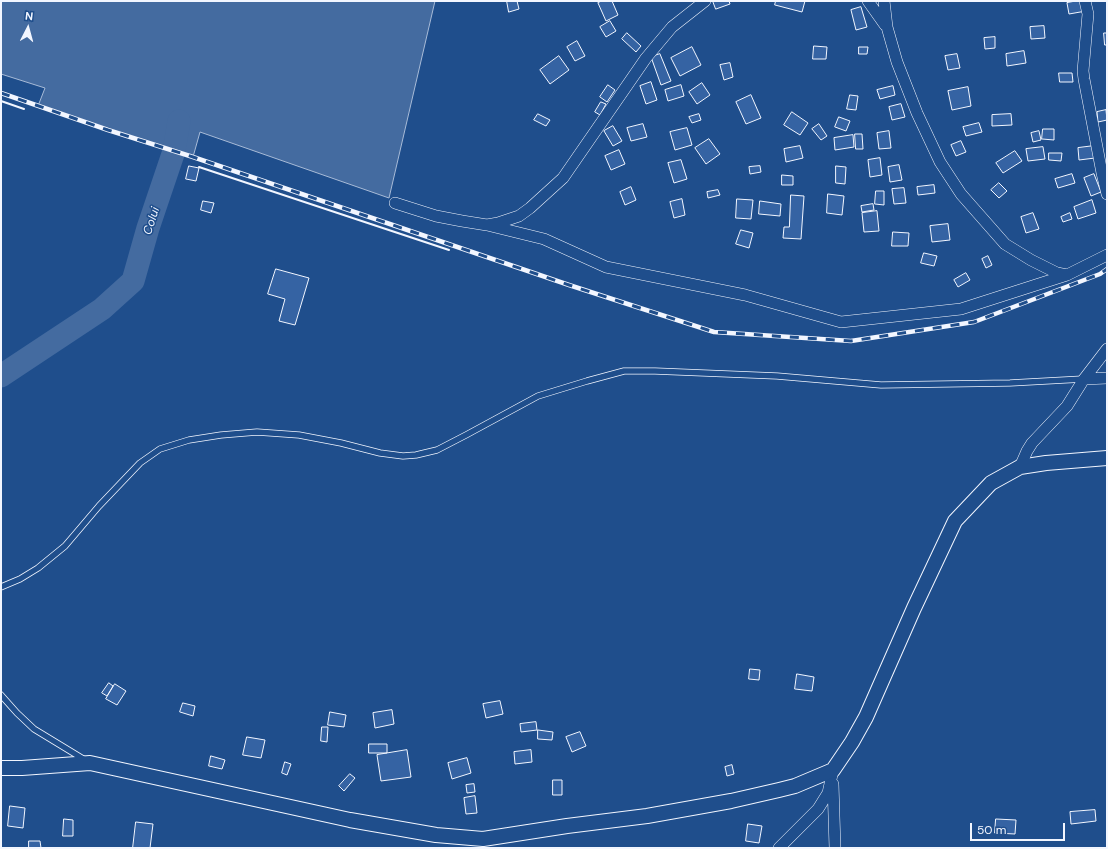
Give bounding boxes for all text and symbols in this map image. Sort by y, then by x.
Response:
north arrow [8,8,48,48]
text: N [25,9,34,23]
water label: Colui [141,205,163,237]
scale bar [972,815,1067,841]
text: 50 m [977,822,1006,838]

